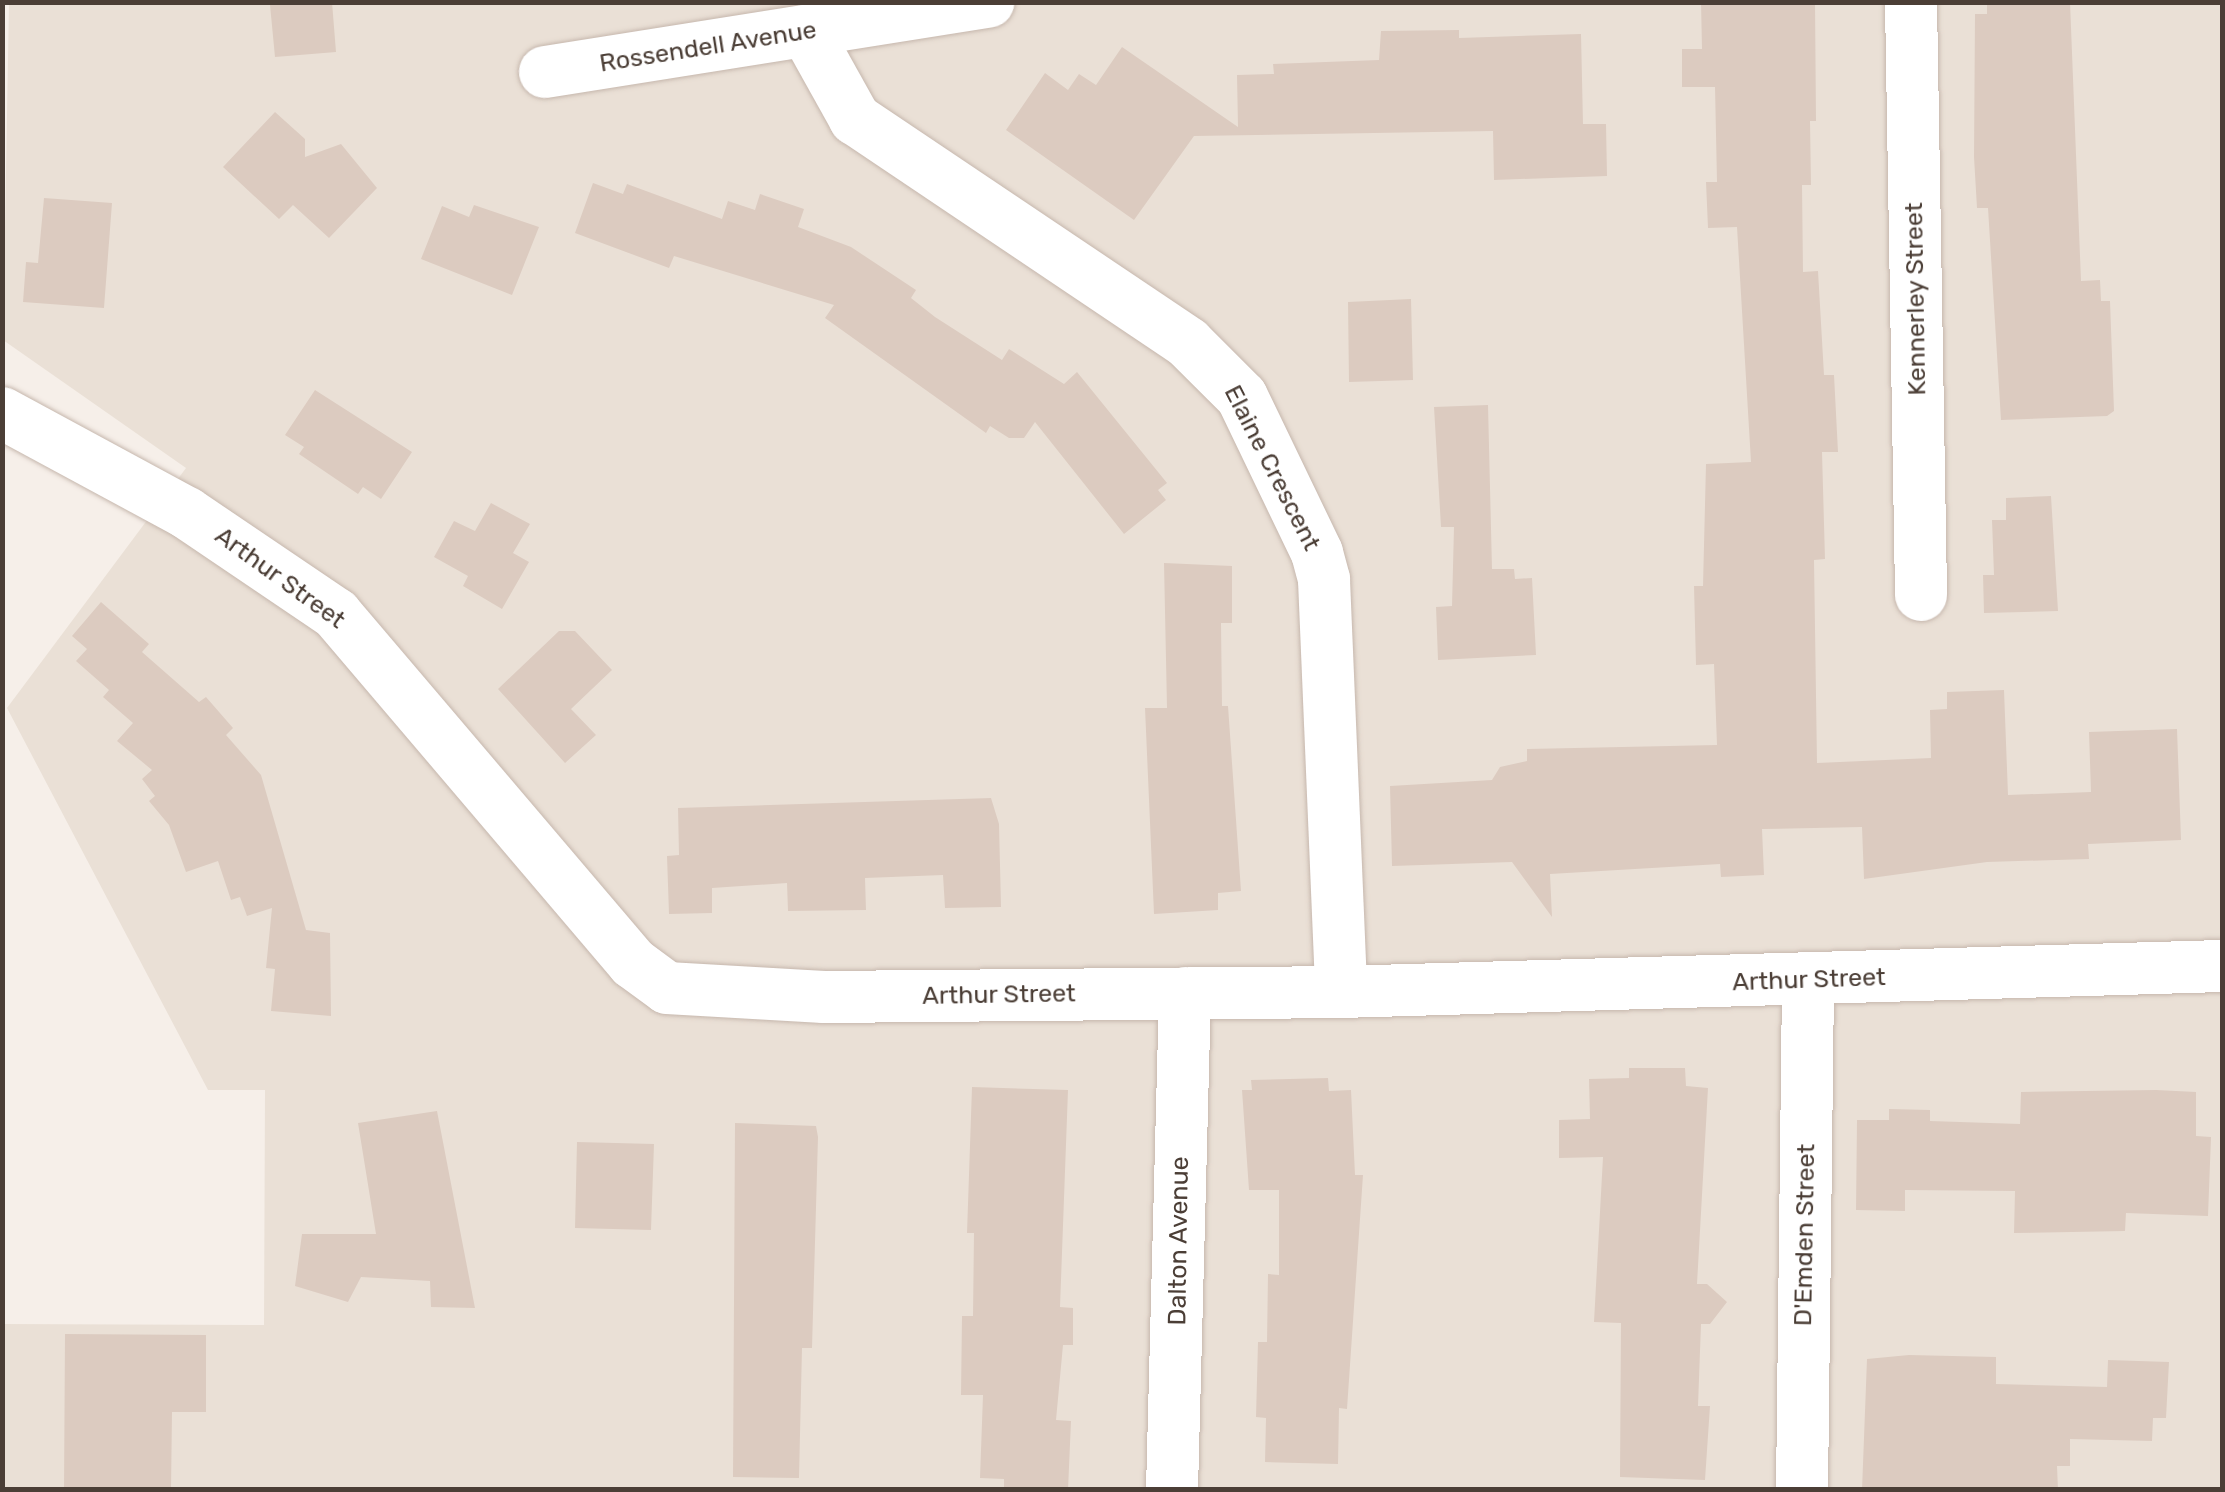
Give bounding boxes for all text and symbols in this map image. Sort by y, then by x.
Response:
street label: Rossendell Avenue [597,15,819,79]
street label: Kennerley Street [1899,202,1933,396]
street label: Elaine Crescent [1217,380,1327,556]
street label: Arthur Street [209,521,351,635]
street label: Arthur Street [1731,962,1887,998]
street label: Arthur Street [922,979,1076,1011]
street label: D'Emden Street [1788,1144,1822,1326]
street label: Dalton Avenue [1163,1156,1195,1326]

